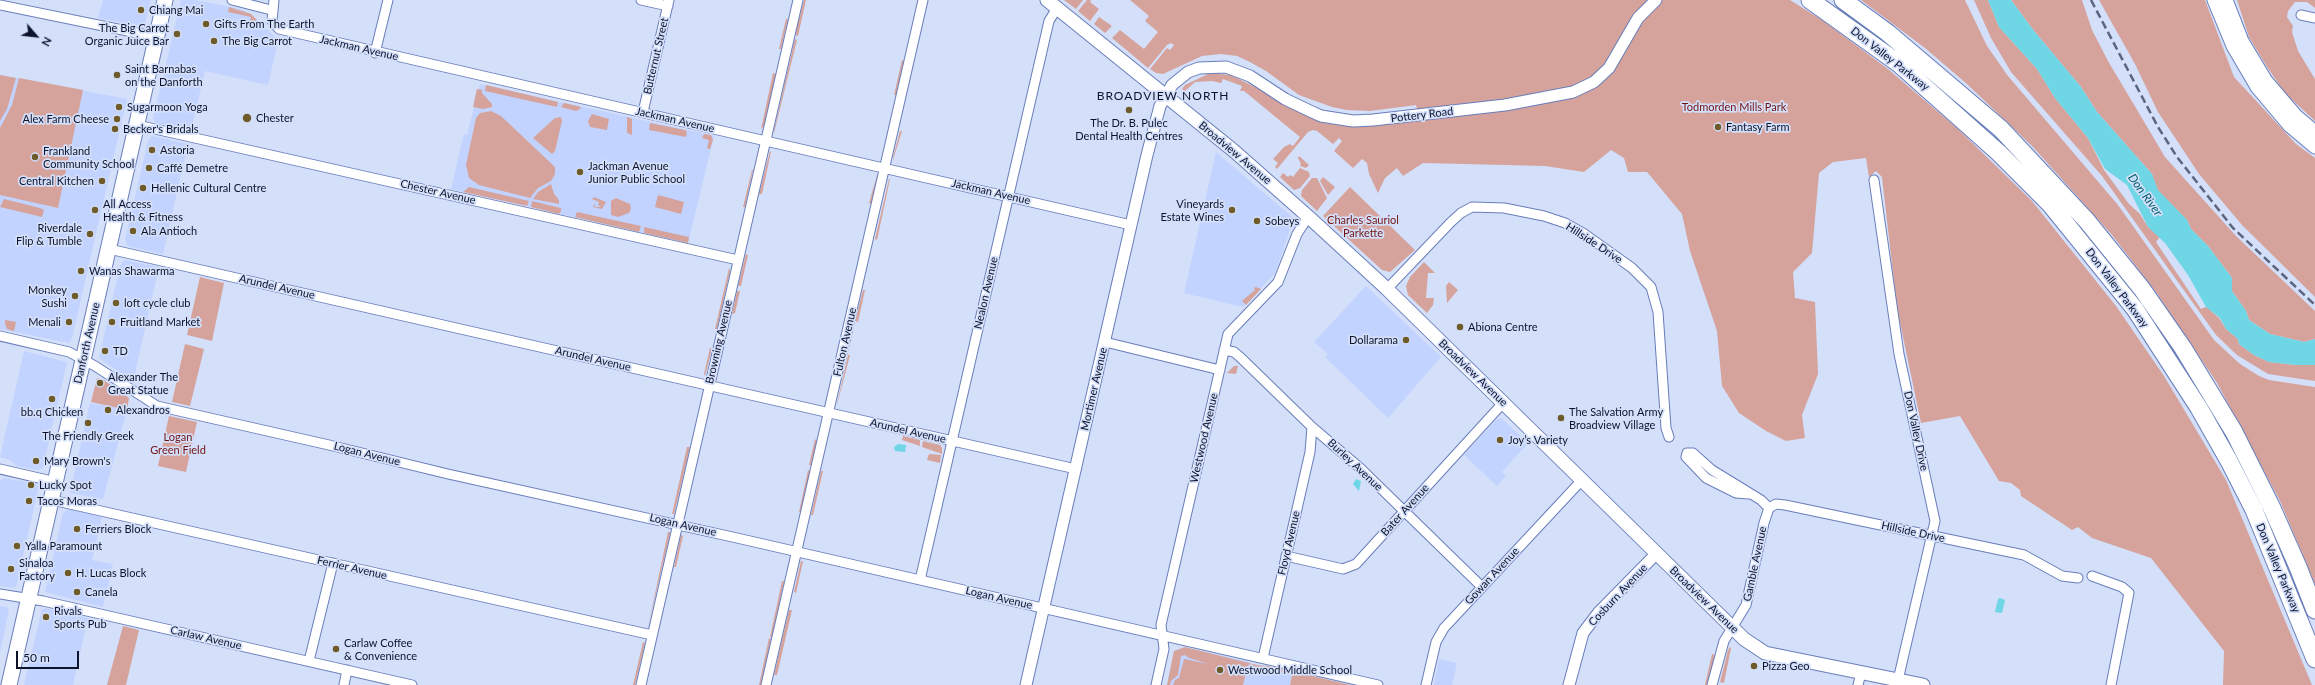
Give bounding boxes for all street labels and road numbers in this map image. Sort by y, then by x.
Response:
street label: Butternut Street [641,16,671,96]
street label: Don Valley Parkway [1848,24,1932,94]
street label: Jackman Avenue [318,33,400,63]
street label: Jackman Avenue [634,105,716,135]
street label: Pottery Road [1390,105,1454,125]
street label: Broadview Avenue [1196,119,1274,187]
street label: Chester Avenue [399,177,477,207]
street label: Jackman Avenue [950,177,1032,207]
street label: Hillside Drive [1563,220,1625,266]
street label: Don Valley Parkway [2083,246,2151,330]
street label: Nealon Avenue [971,256,1001,330]
street label: Arundel Avenue [238,272,316,302]
street label: Browning Avenue [703,299,735,385]
street label: Danforth Avenue [71,301,103,385]
street label: Fulton Avenue [831,306,859,378]
street label: Broadview Avenue [1436,337,1510,409]
street label: Arundel Avenue [554,344,632,374]
street label: Mortimer Avenue [1078,346,1110,432]
street label: Don Valley Drive [1901,390,1931,472]
street label: Westwood Avenue [1187,392,1221,484]
street label: Arundel Avenue [869,416,947,446]
street label: Burley Avenue [1325,436,1385,494]
street label: Logan Avenue [332,439,402,469]
street label: Bater Avenue [1378,481,1432,539]
street label: Floyd Avenue [1275,510,1303,576]
street label: Logan Avenue [648,511,718,539]
street label: Hillside Drive [1880,519,1946,545]
street label: Don Valley Parkway [2253,521,2303,615]
street label: Gamble Avenue [1741,525,1769,603]
street label: Gowan Avenue [1462,545,1522,607]
street label: Ferrier Avenue [316,554,388,582]
street label: Cosburn Avenue [1586,561,1650,629]
street label: Broadview Avenue [1667,564,1741,636]
street label: Logan Avenue [964,584,1034,612]
street label: Carlaw Avenue [169,623,243,653]

